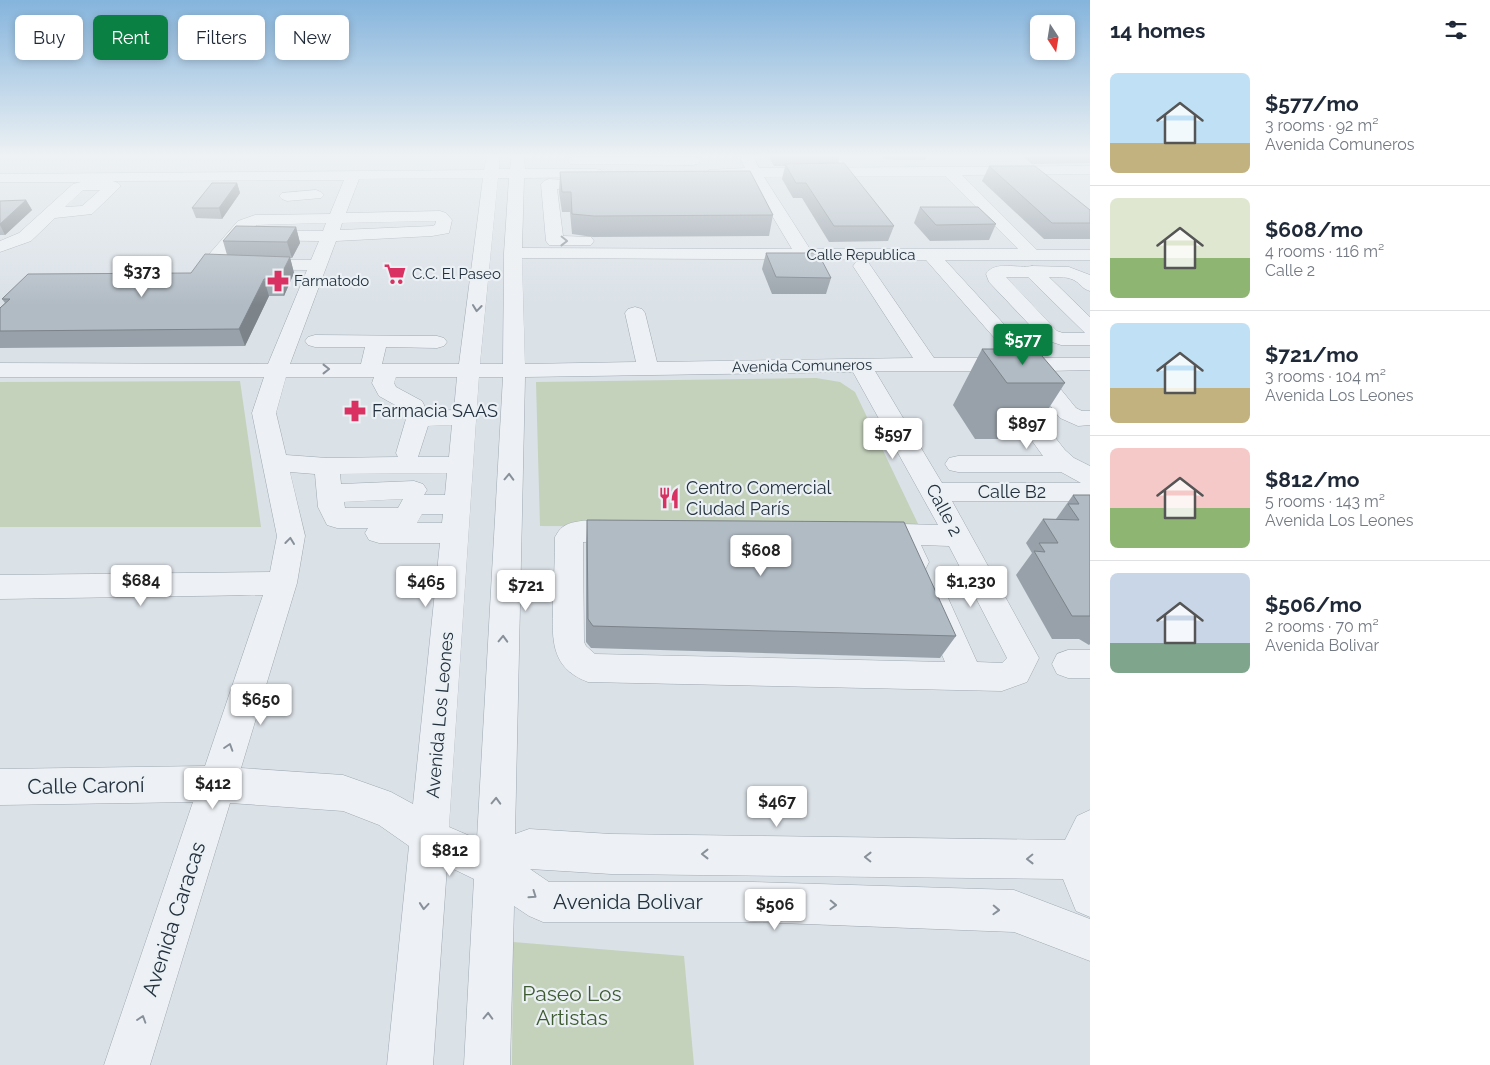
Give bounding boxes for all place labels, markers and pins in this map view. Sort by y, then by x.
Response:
pin: $373 [112,256,172,298]
supermarket icon: C.C. El Paseo [382,261,408,287]
place label: C.C. El Paseo [412,265,501,283]
pharmacy icon: Farmatodo [265,268,291,294]
place label: Farmatodo [294,272,369,290]
pin: $577 [993,324,1053,366]
pharmacy icon: Farmacia SAAS [342,398,368,424]
place label: Farmacia SAAS [372,400,498,421]
pin: $897 [997,408,1057,450]
pin: $597 [863,418,923,460]
place label: Centro Comercial Ciudad París [686,477,831,519]
restaurant icon: Centro Comercial Ciudad París [656,485,682,511]
pin: $608 [731,534,791,577]
pin: $684 [111,564,171,607]
pin: $465 [396,566,456,608]
pin: $1,230 [930,566,1012,608]
pin: $721 [496,570,556,612]
pin: $650 [231,684,291,726]
pin: $412 [183,768,243,810]
pin: $467 [747,786,807,828]
pin: $812 [420,834,480,877]
pin: $506 [745,888,805,931]

